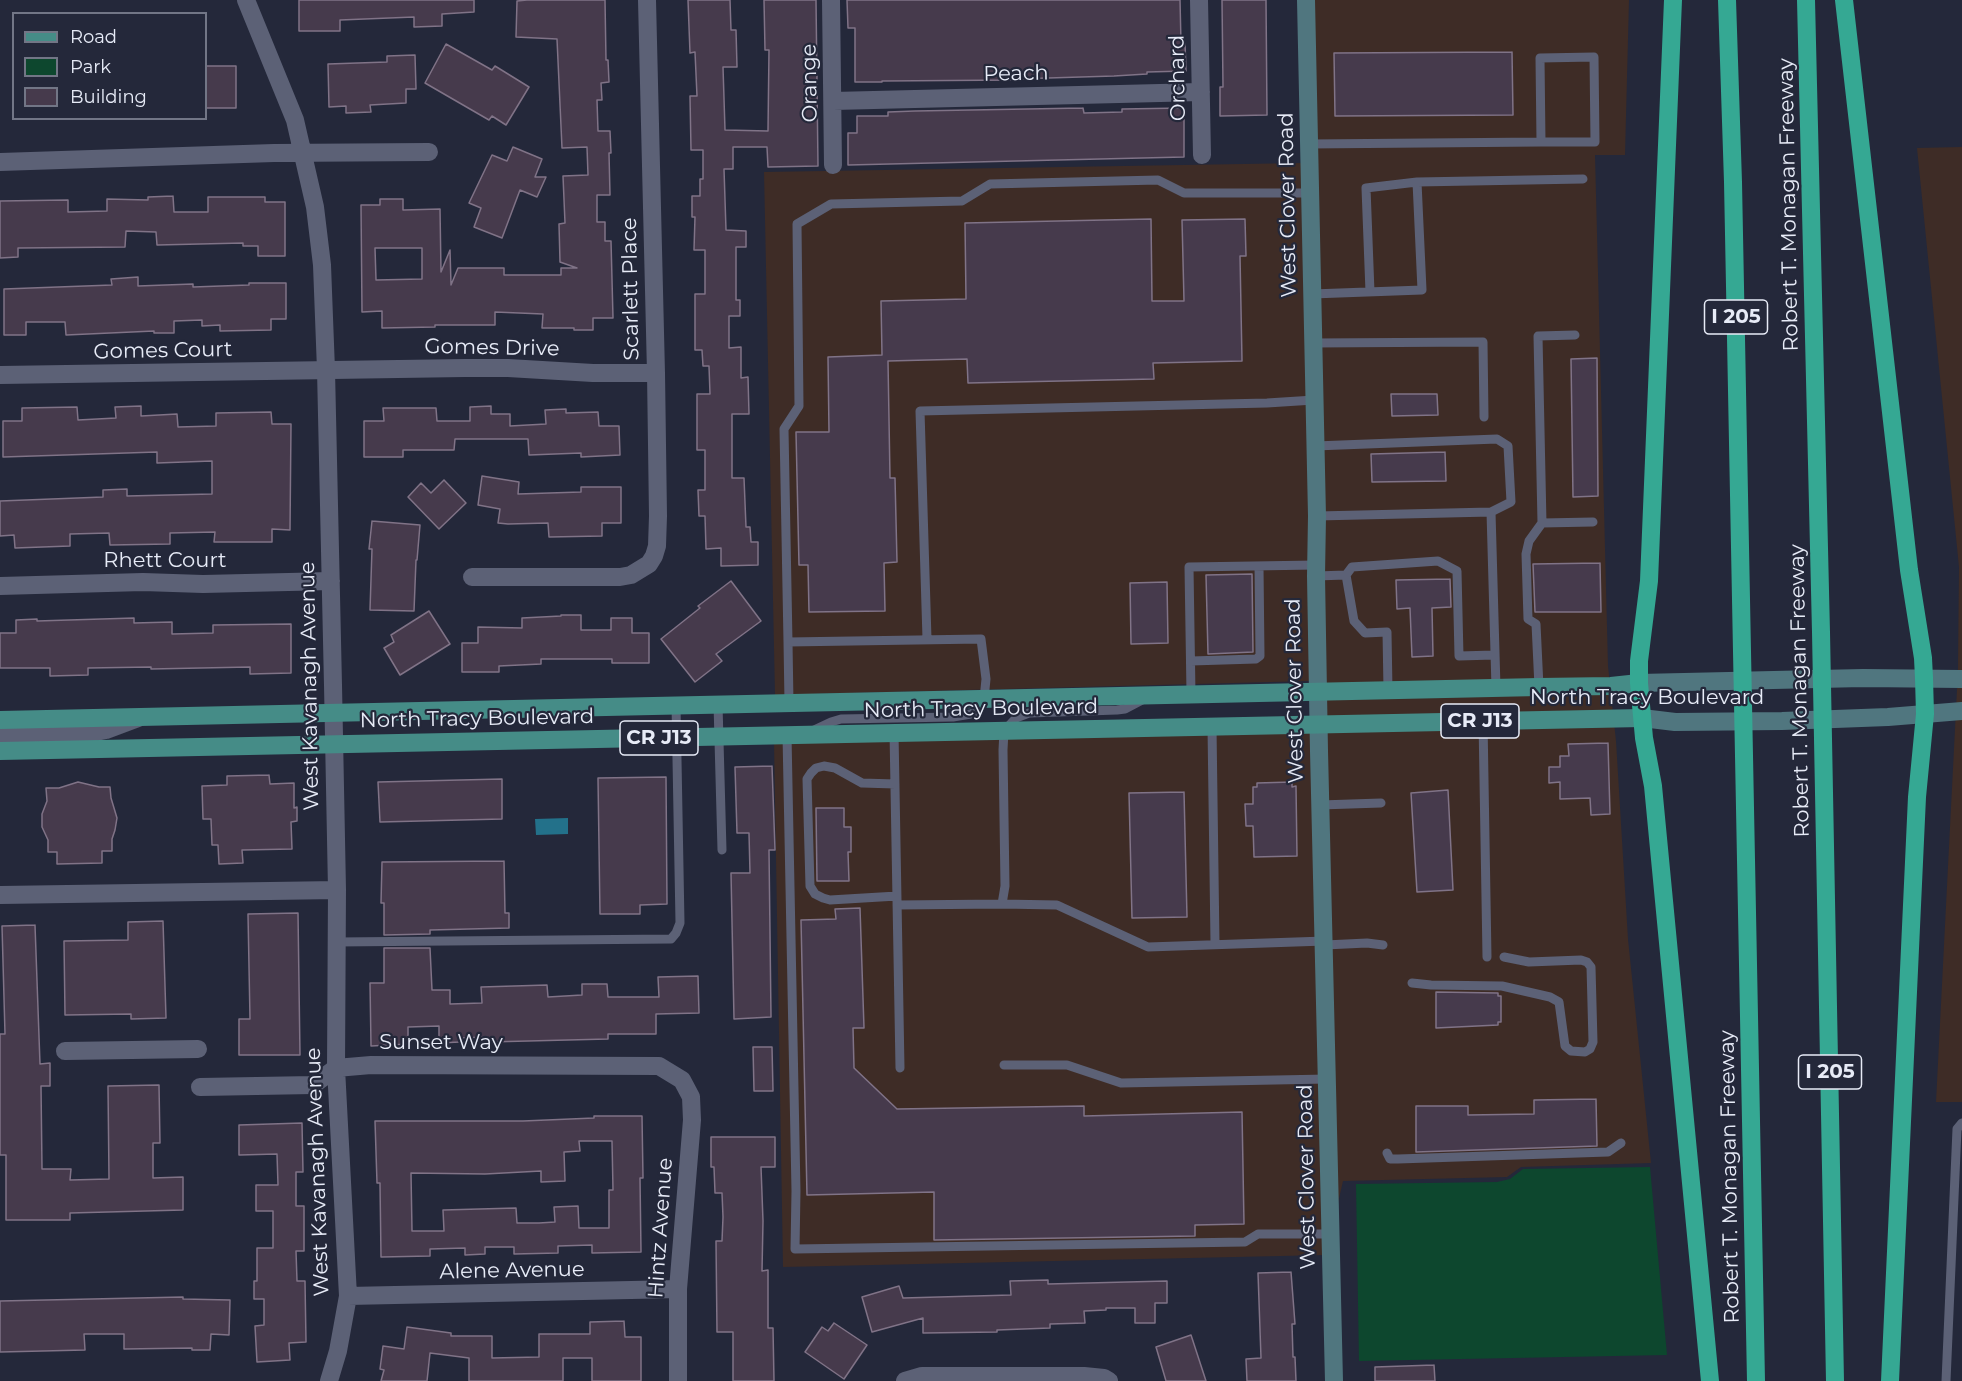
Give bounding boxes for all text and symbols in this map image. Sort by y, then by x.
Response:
legend [12,12,207,120]
text: Road [70,26,117,48]
street label: Orchard [1165,35,1191,121]
street label: Orange [797,43,823,123]
text: Park [70,56,111,78]
street label: Robert T. Monagan Freeway [1774,58,1804,352]
street label: Peach [983,61,1049,87]
text: Building [70,86,147,108]
street label: West Clover Road [1274,112,1302,298]
street label: Scarlett Place [617,217,645,361]
road number: I 205 [1704,300,1768,334]
street label: Gomes Drive [424,334,560,362]
street label: Gomes Court [93,337,233,365]
street label: Robert T. Monagan Freeway [1785,544,1815,838]
street label: Rhett Court [103,548,227,574]
street label: West Kavanagh Avenue [295,561,325,811]
street label: West Clover Road [1281,598,1309,784]
street label: North Tracy Boulevard [1530,685,1764,711]
street label: North Tracy Boulevard [864,694,1098,724]
street label: North Tracy Boulevard [360,704,594,734]
road number: CR J13 [1441,704,1519,738]
road number: CR J13 [620,721,698,755]
street label: Sunset Way [379,1030,503,1056]
street label: Robert T. Monagan Freeway [1715,1030,1745,1324]
street label: West Kavanagh Avenue [301,1047,335,1297]
road number: I 205 [1798,1055,1862,1089]
street label: West Clover Road [1293,1084,1321,1270]
street label: Hintz Avenue [644,1157,678,1299]
street label: Alene Avenue [439,1257,585,1285]

